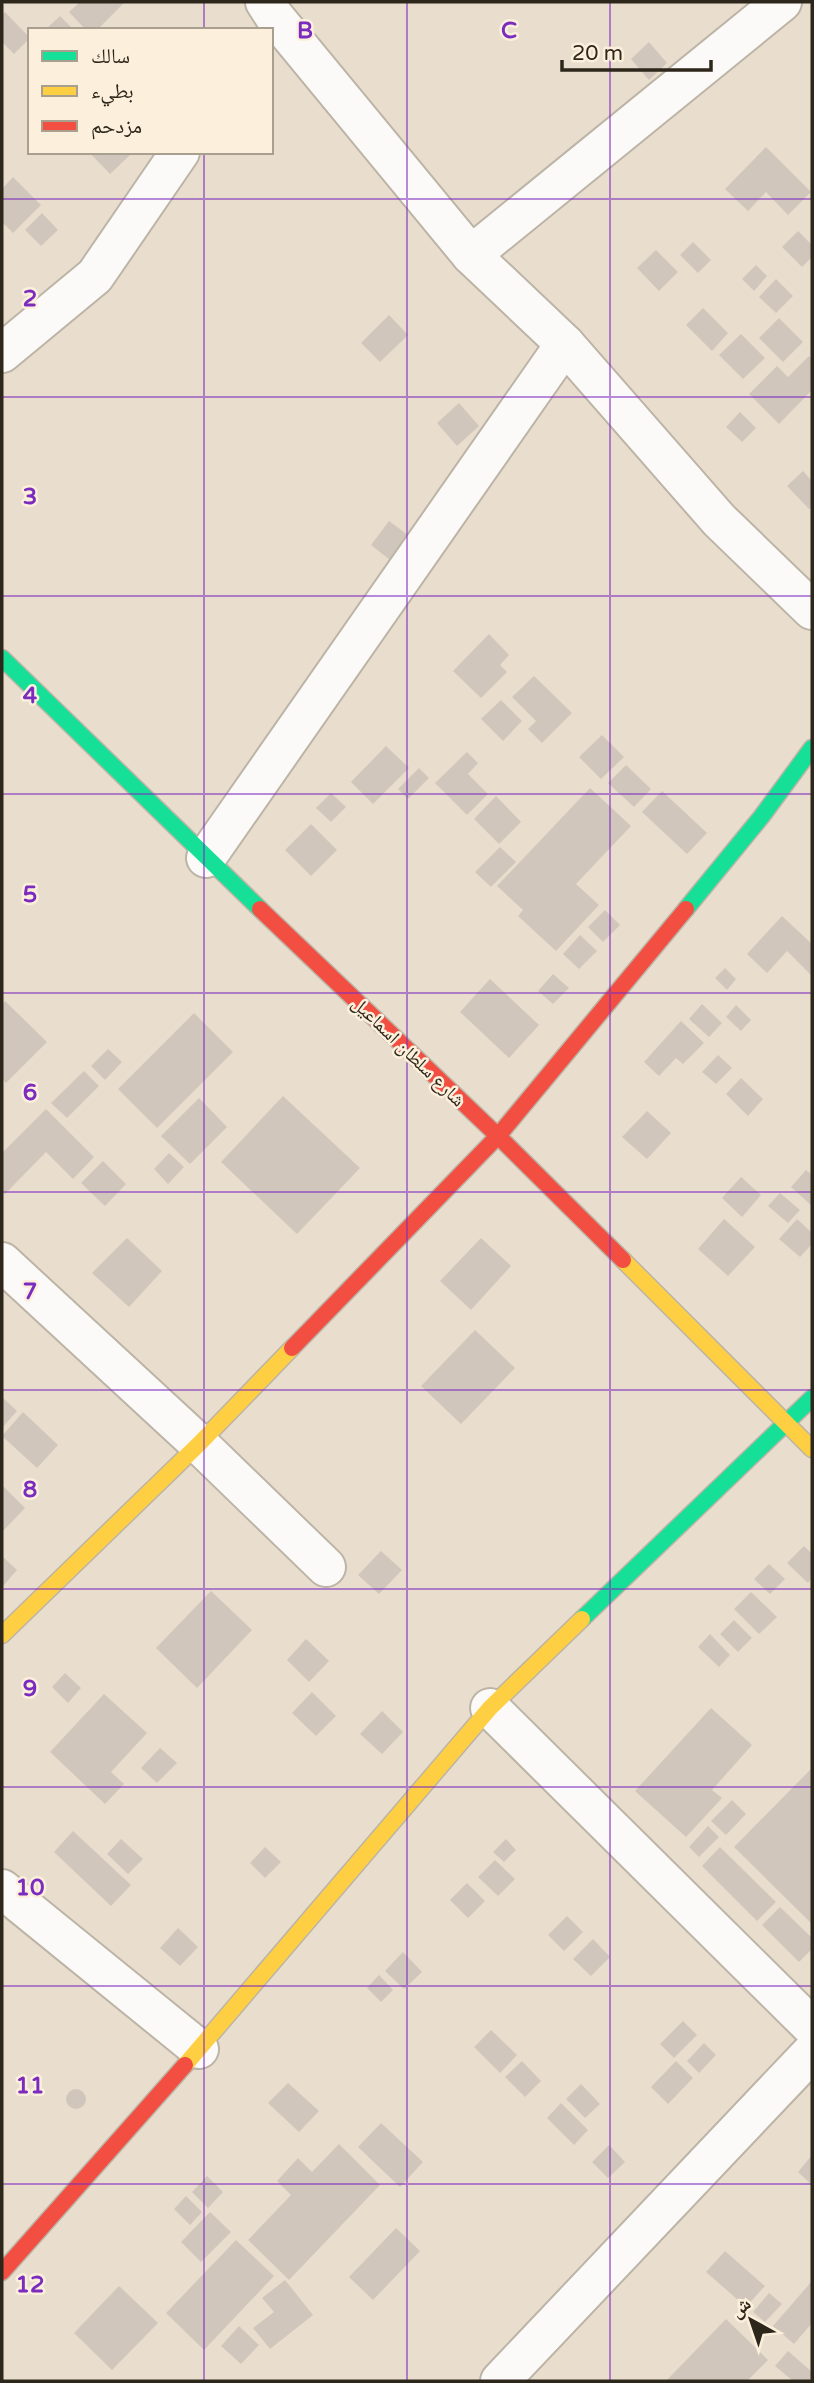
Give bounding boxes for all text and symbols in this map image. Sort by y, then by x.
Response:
text: B [297,17,313,45]
text: C [501,17,517,45]
legend [28,28,273,154]
scale bar [562,28,711,72]
text: 20 m [572,41,623,66]
text: سالك [91,44,130,69]
text: بطيء [91,79,134,107]
text: مزدحم [91,114,142,140]
text: 2 [23,285,37,313]
text: 3 [23,483,37,511]
text: 4 [23,682,38,710]
text: 5 [23,881,37,909]
street label: شارع سلطان اسماعيل [347,992,469,1111]
text: 6 [23,1079,37,1107]
text: 7 [23,1278,37,1306]
text: 8 [23,1476,37,1504]
text: 9 [23,1675,37,1703]
text: 10 [16,1874,44,1902]
text: 11 [16,2072,44,2100]
text: 12 [16,2271,44,2299]
north arrow [716,2285,786,2355]
text: ش [726,2293,756,2323]

